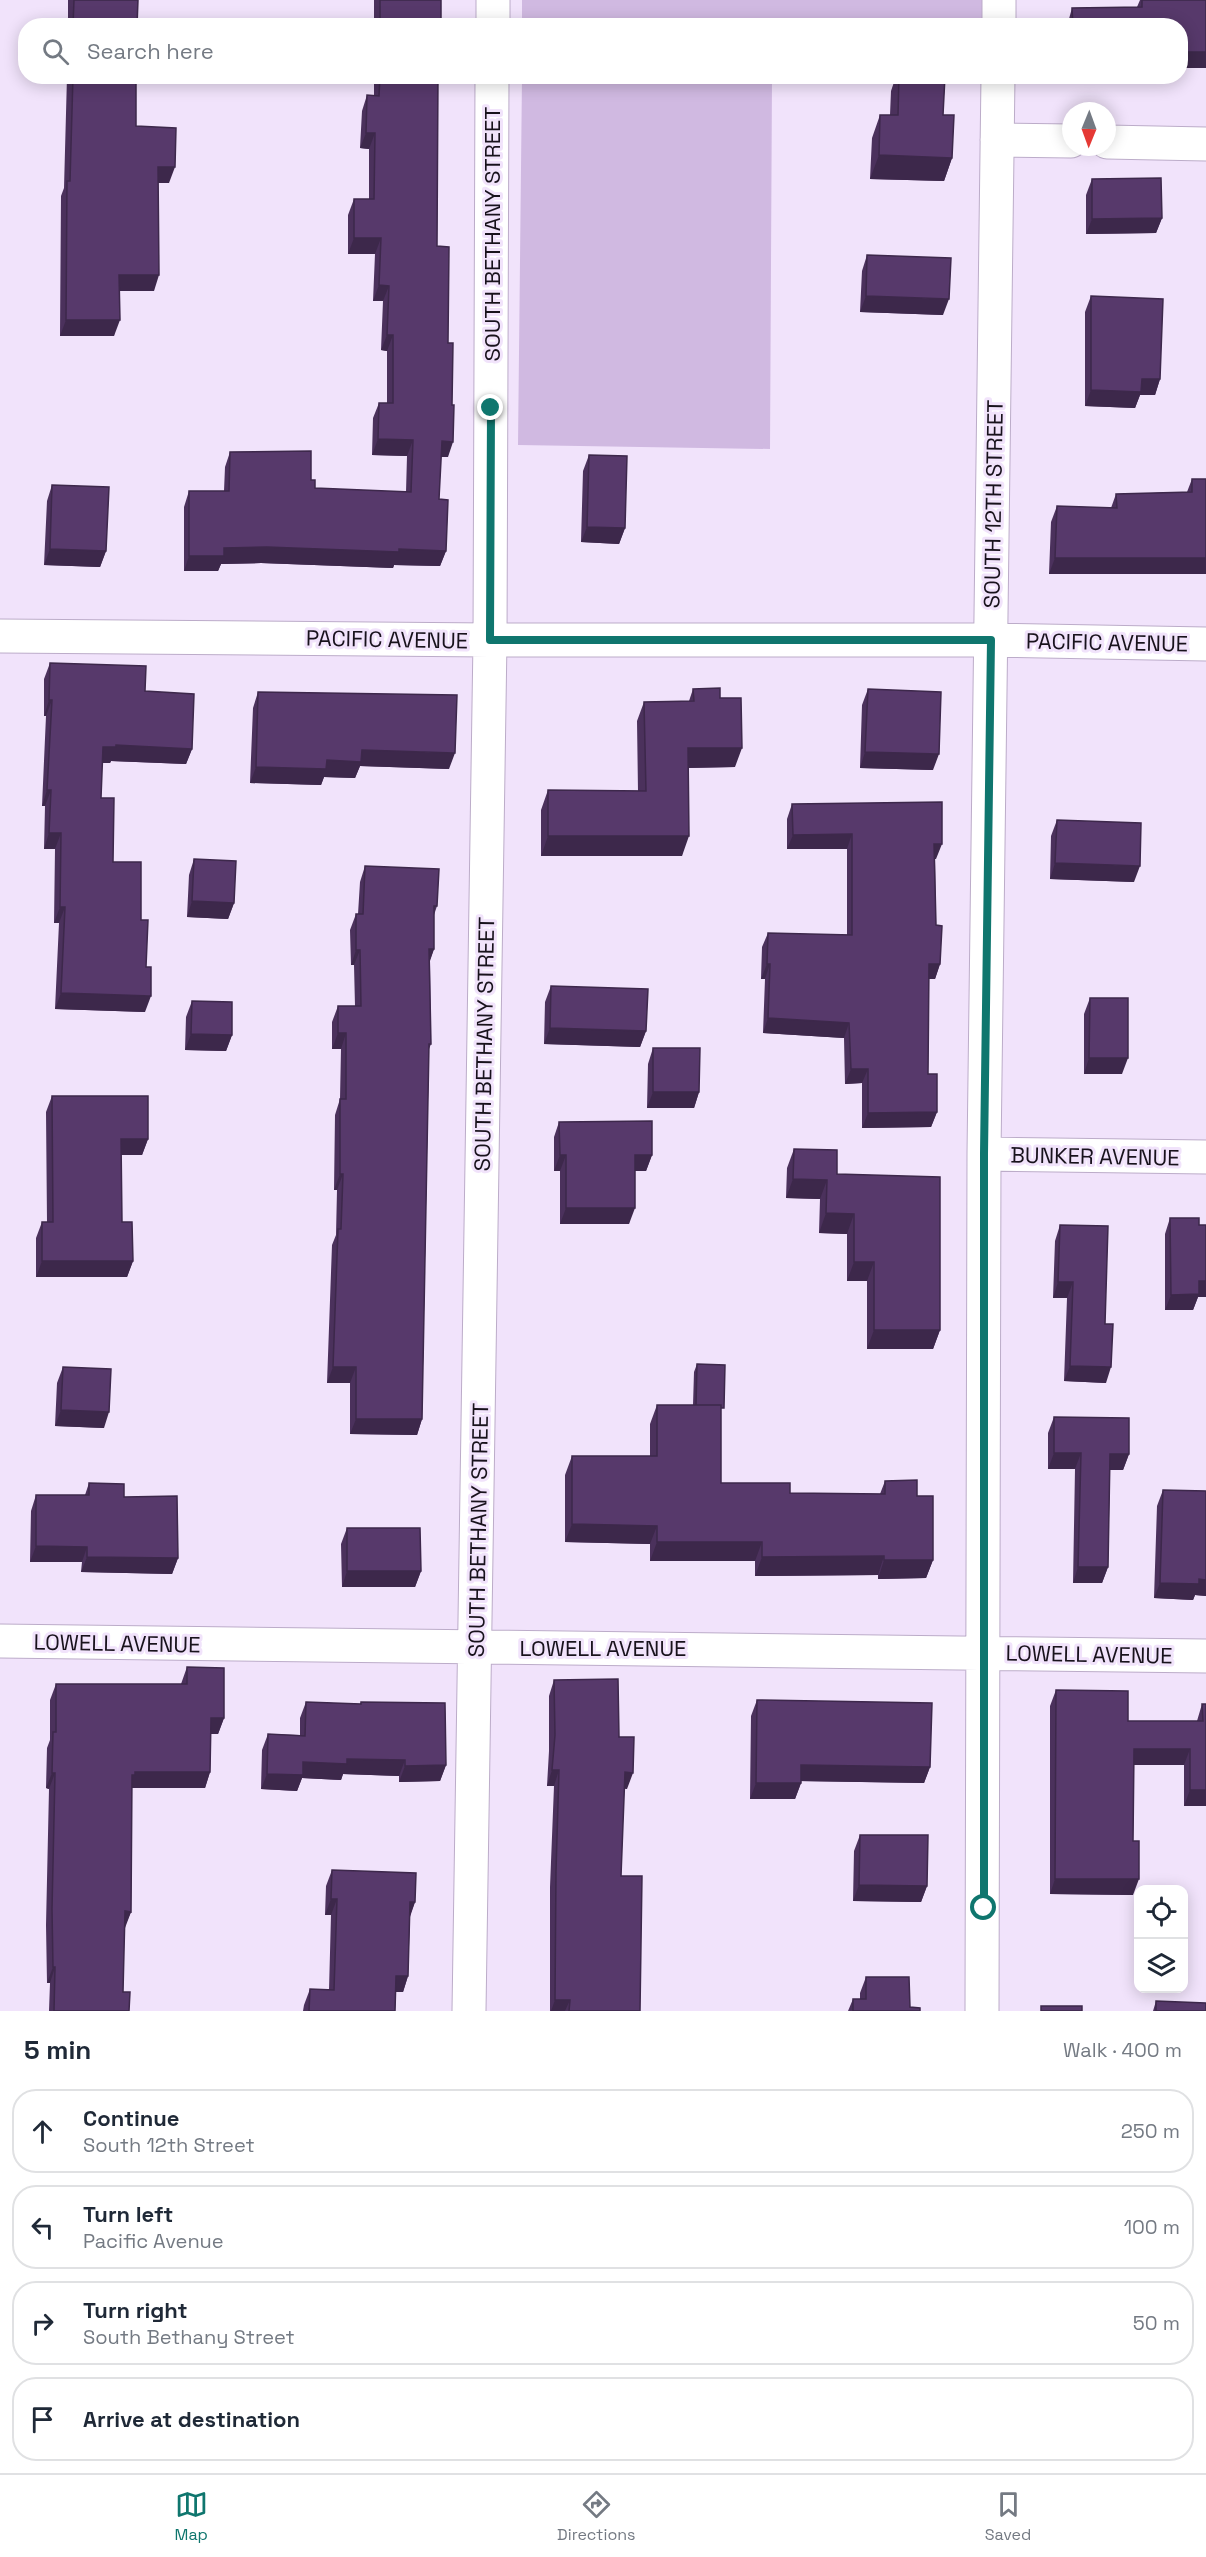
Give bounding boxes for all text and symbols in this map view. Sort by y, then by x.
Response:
search box [18,18,1188,84]
icon: search [39,35,72,68]
text: Search here [87,37,214,65]
north arrow [1062,102,1116,156]
street label: SOUTH BETHANY STREET [478,107,506,361]
route end [477,394,503,420]
street label: SOUTH 12TH STREET [977,399,1009,609]
street label: PACIFIC AVENUE [306,624,468,654]
street label: PACIFIC AVENUE [1026,627,1188,657]
street label: SOUTH BETHANY STREET [468,916,500,1172]
street label: BUNKER AVENUE [1010,1141,1180,1171]
street label: SOUTH BETHANY STREET [462,1402,494,1658]
street label: LOWELL AVENUE [33,1628,201,1658]
street label: LOWELL AVENUE [520,1634,686,1662]
street label: LOWELL AVENUE [1005,1639,1173,1669]
map controls [1134,1885,1188,1993]
button: locate [1134,1885,1188,1939]
route start [970,1894,996,1920]
button: layers [1134,1939,1188,1993]
text: 5 min [24,2033,91,2067]
text: Walk · 400 m [1063,2037,1182,2063]
text: Continue [83,2104,179,2132]
icon: ahead [26,2115,59,2148]
text: 250 m [1121,2118,1180,2144]
text: South 12th Street [83,2132,255,2158]
text: Turn left [83,2200,173,2228]
icon: left [26,2211,59,2244]
text: 100 m [1124,2214,1180,2240]
text: Pacific Avenue [83,2228,224,2254]
text: Turn right [83,2296,188,2324]
icon: right [26,2307,59,2340]
text: 50 m [1133,2310,1180,2336]
text: South Bethany Street [83,2324,295,2350]
icon: arrive [26,2403,59,2436]
text: Arrive at destination [83,2405,300,2433]
tab: Map [175,2488,208,2545]
tab: Directions [557,2488,636,2545]
tab: Saved [985,2488,1031,2545]

